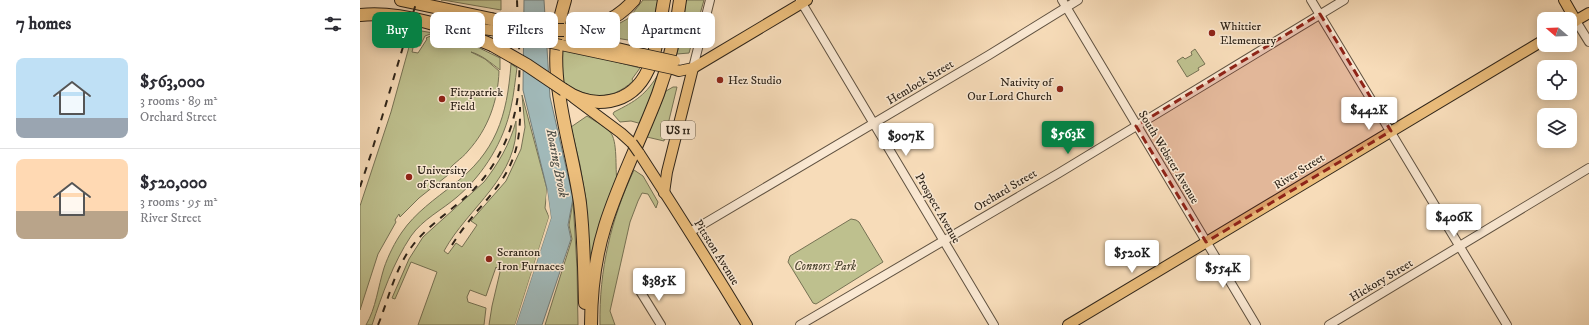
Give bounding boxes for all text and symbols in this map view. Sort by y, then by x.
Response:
chip: Buy [372,12,422,48]
chip: Rent [430,12,485,48]
chip: Filters [493,12,558,48]
chip: New [566,12,620,48]
chip: Apartment [628,12,715,48]
north arrow [1537,12,1577,52]
map controls [1537,12,1577,148]
text: 7 homes [16,13,71,35]
icon: filters [322,13,344,35]
place label: Whittier Elementary [1219,19,1277,48]
marker: Whittier Elementary [1207,28,1217,38]
street label: Hemlock Street [884,57,957,108]
button: locate [1537,60,1577,100]
text: $563,000 [140,71,205,93]
place label: Hez Studio [728,73,782,88]
icon: home [48,74,96,122]
marker: Hez Studio [715,75,725,85]
place label: Nativity of Our Lord Church [967,75,1054,104]
marker: Nativity of Our Lord Church [1055,84,1065,94]
place label: Fitzpatrick Field [450,85,503,114]
text: 3 rooms · 89 m² [140,93,217,109]
marker: Fitzpatrick Field [437,94,447,104]
pin: $442K [1341,97,1397,131]
text: $442K [1350,102,1388,118]
street label: South Webster Avenue [1135,108,1202,207]
button: layers [1537,108,1577,148]
text: Orchard Street [140,109,217,125]
road number: US 11 [661,121,695,139]
pin: $563K [1040,121,1096,155]
pin: $907K [878,123,934,157]
water label: Roaring Brook [542,126,572,200]
text: $563K [1051,126,1085,142]
text: $907K [888,128,924,144]
street label: River Street [1271,150,1327,193]
place label: University of Scranton [417,163,473,192]
street label: Orchard Street [971,166,1040,215]
street label: Prospect Avenue [911,171,964,246]
text: $520,000 [140,172,207,194]
marker: University of Scranton [404,172,414,182]
icon: home [48,175,96,223]
text: 3 rooms · 95 m² [140,194,217,210]
pin: $406K [1426,204,1482,238]
text: $406K [1435,209,1473,225]
text: River Street [140,210,201,226]
street label: Pittston Avenue [690,217,743,288]
pin: $520K [1104,240,1160,274]
place label: Scranton Iron Furnaces [497,245,564,274]
text: $520K [1114,245,1150,261]
marker: Scranton Iron Furnaces [484,254,494,264]
pin: $554K [1195,255,1251,289]
street label: Hickory Street [1347,256,1416,305]
park label: Connors Park [794,259,856,274]
text: $554K [1205,260,1241,276]
pin: $385K [631,268,687,302]
text: $385K [642,273,676,289]

